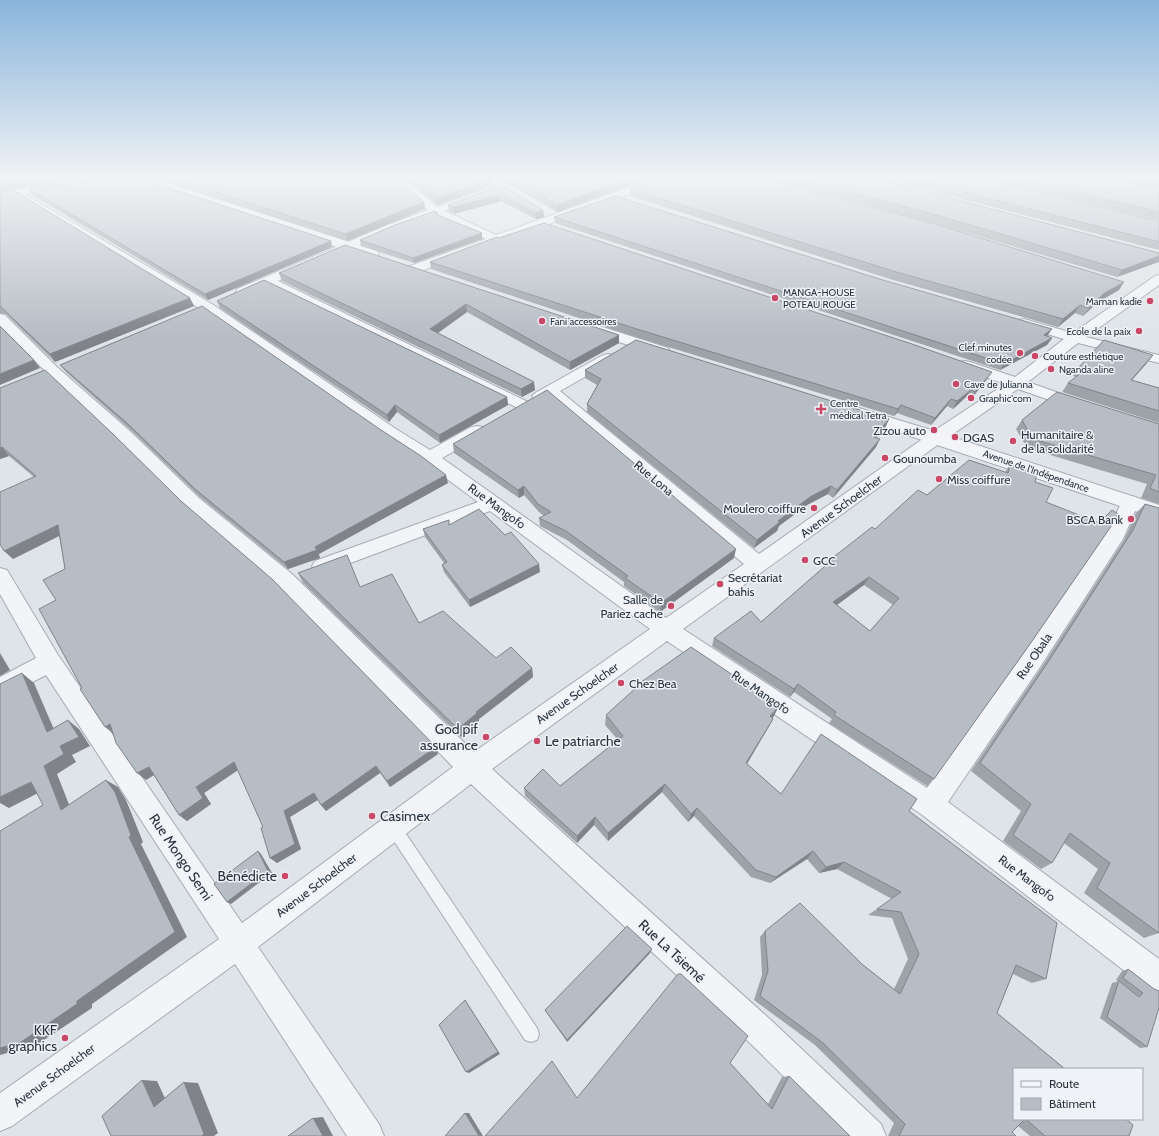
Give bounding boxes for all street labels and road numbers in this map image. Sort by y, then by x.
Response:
street label: Avenue de l'Indépendance [981,447,1091,495]
street label: Rue Lona [631,457,677,499]
street label: Avenue Schoelcher [797,471,885,541]
street label: Rue Mangofo [465,480,529,532]
street label: Rue Obala [1013,630,1055,682]
street label: Avenue Schoelcher [533,659,621,727]
street label: Rue Mangofo [729,667,793,717]
street label: Rue Mongo Semi [145,810,217,904]
street label: Avenue Schoelcher [273,850,359,920]
street label: Rue Mangofo [996,852,1059,904]
street label: Rue La Tsiemé [635,915,709,987]
street label: Avenue Schoelcher [10,1040,98,1110]

